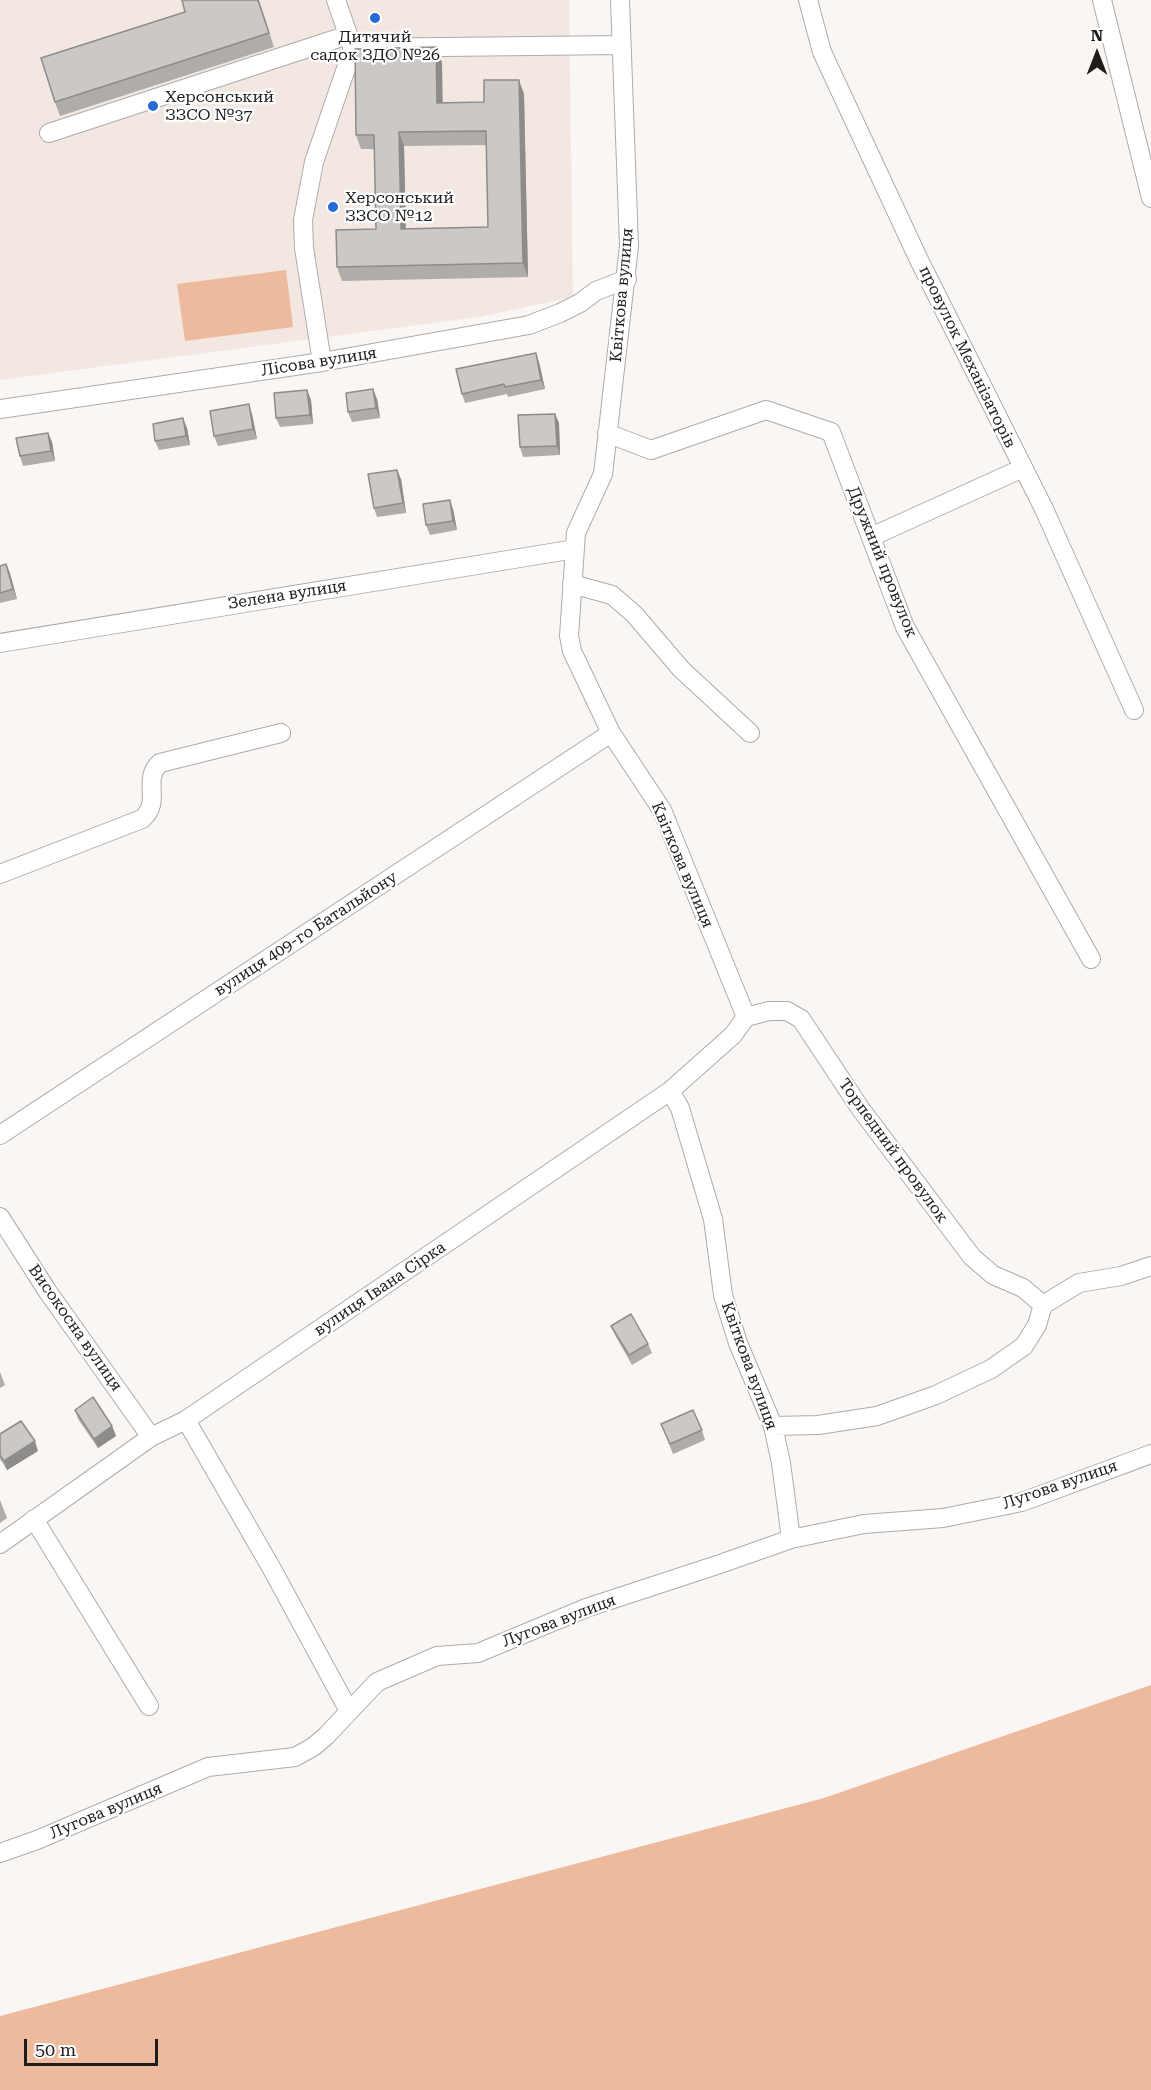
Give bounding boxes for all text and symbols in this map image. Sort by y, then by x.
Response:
marker: Дитячий садок ЗДО №26 [368,11,382,25]
north arrow [1067,24,1127,84]
text: N [1091,26,1103,45]
place label: Дитячий садок ЗДО №26 [310,27,440,65]
place label: Херсонський ЗЗСО №37 [165,87,274,125]
marker: Херсонський ЗЗСО №37 [146,99,160,113]
place label: Херсонський ЗЗСО №12 [345,188,454,226]
marker: Херсонський ЗЗСО №12 [326,200,340,214]
street label: Квіткова вулиця [607,227,637,363]
street label: провулок Механізаторів [915,263,1019,451]
street label: Лісова вулиця [260,343,378,381]
street label: Дружний провулок [843,484,921,640]
street label: Зелена вулиця [226,576,348,614]
street label: Квіткова вулиця [647,799,717,931]
street label: вулиця 409-го Батальйону [211,868,401,1000]
street label: Торпедний провулок [834,1075,952,1227]
street label: вулиця Івана Сірка [310,1238,450,1340]
street label: Високосна вулиця [24,1261,126,1395]
street label: Квіткова вулиця [717,1299,781,1433]
street label: Лугова вулиця [1000,1456,1120,1514]
street label: Лугова вулиця [500,1591,618,1651]
street label: Лугова вулиця [47,1779,165,1843]
scale bar [27,2027,160,2065]
text: 50 m [35,2039,76,2060]

